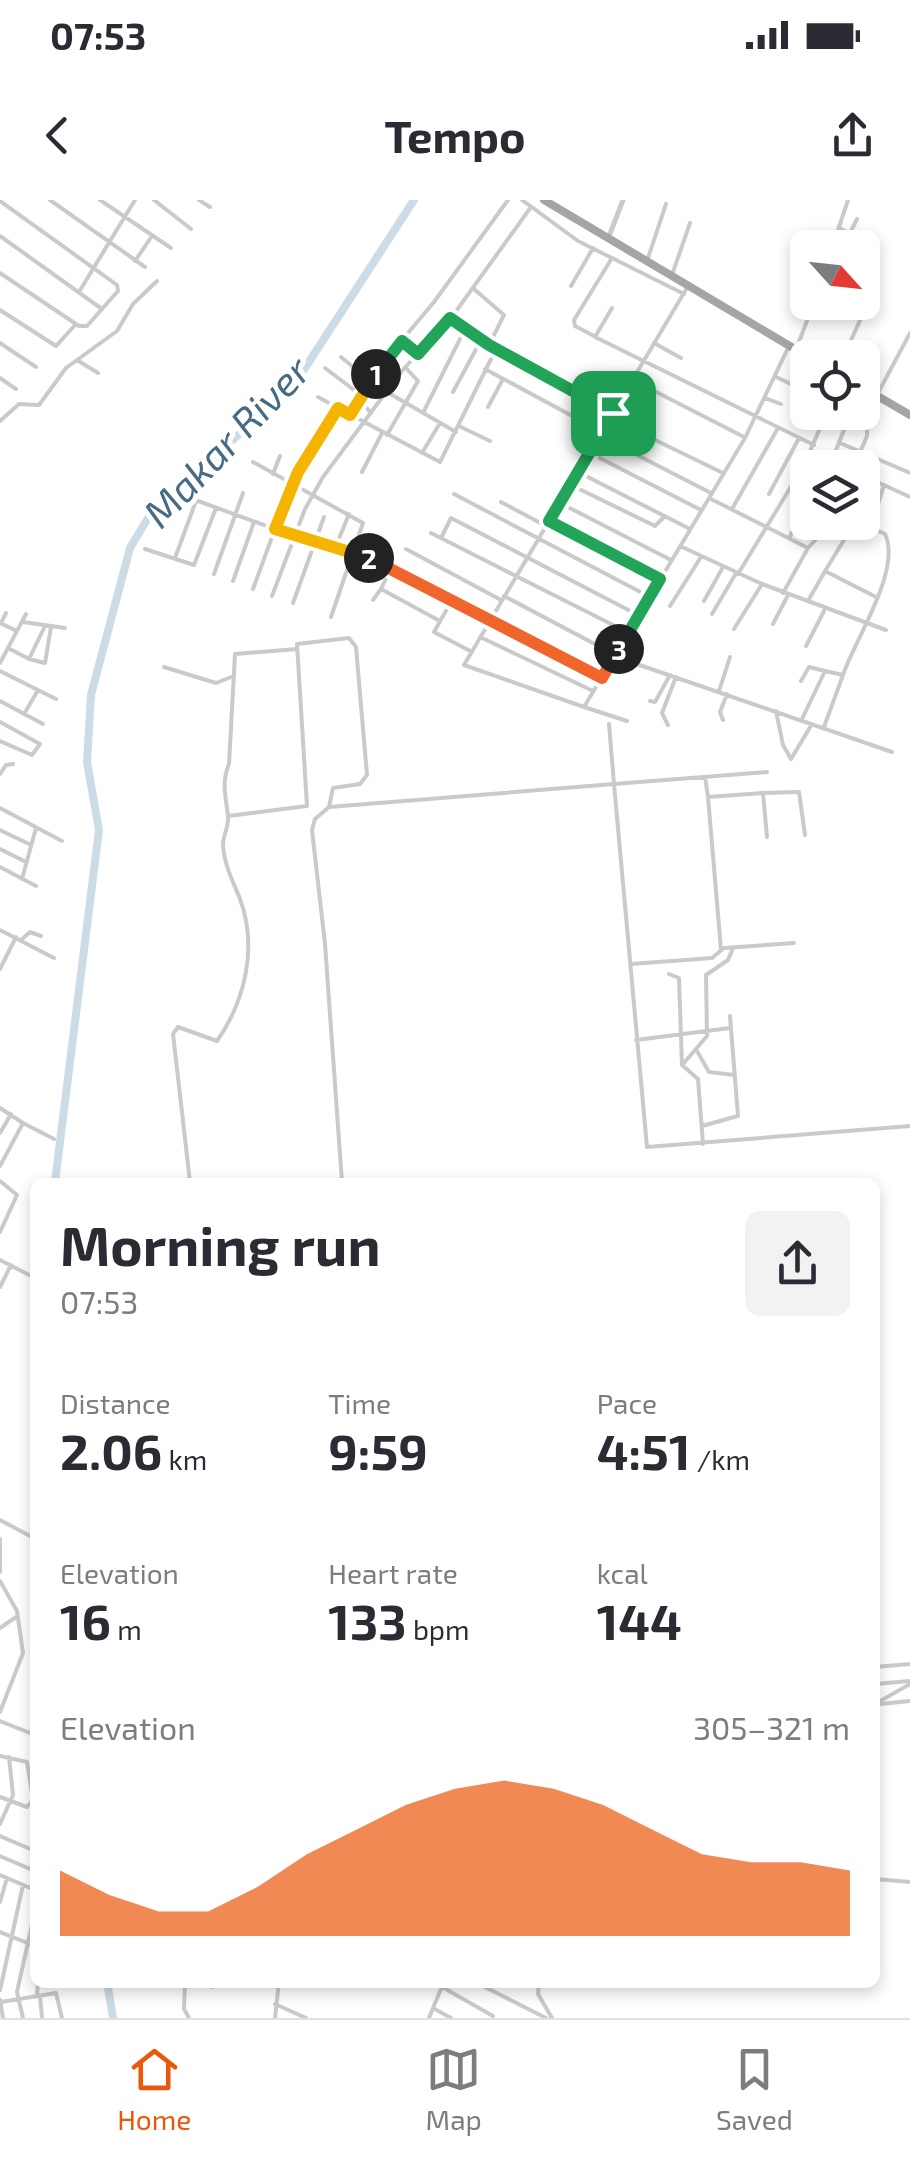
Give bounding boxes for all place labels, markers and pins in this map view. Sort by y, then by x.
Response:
pin: 1 [351,349,401,399]
pin [571,371,656,456]
pin: 2 [344,533,394,583]
pin: 3 [594,624,644,674]

